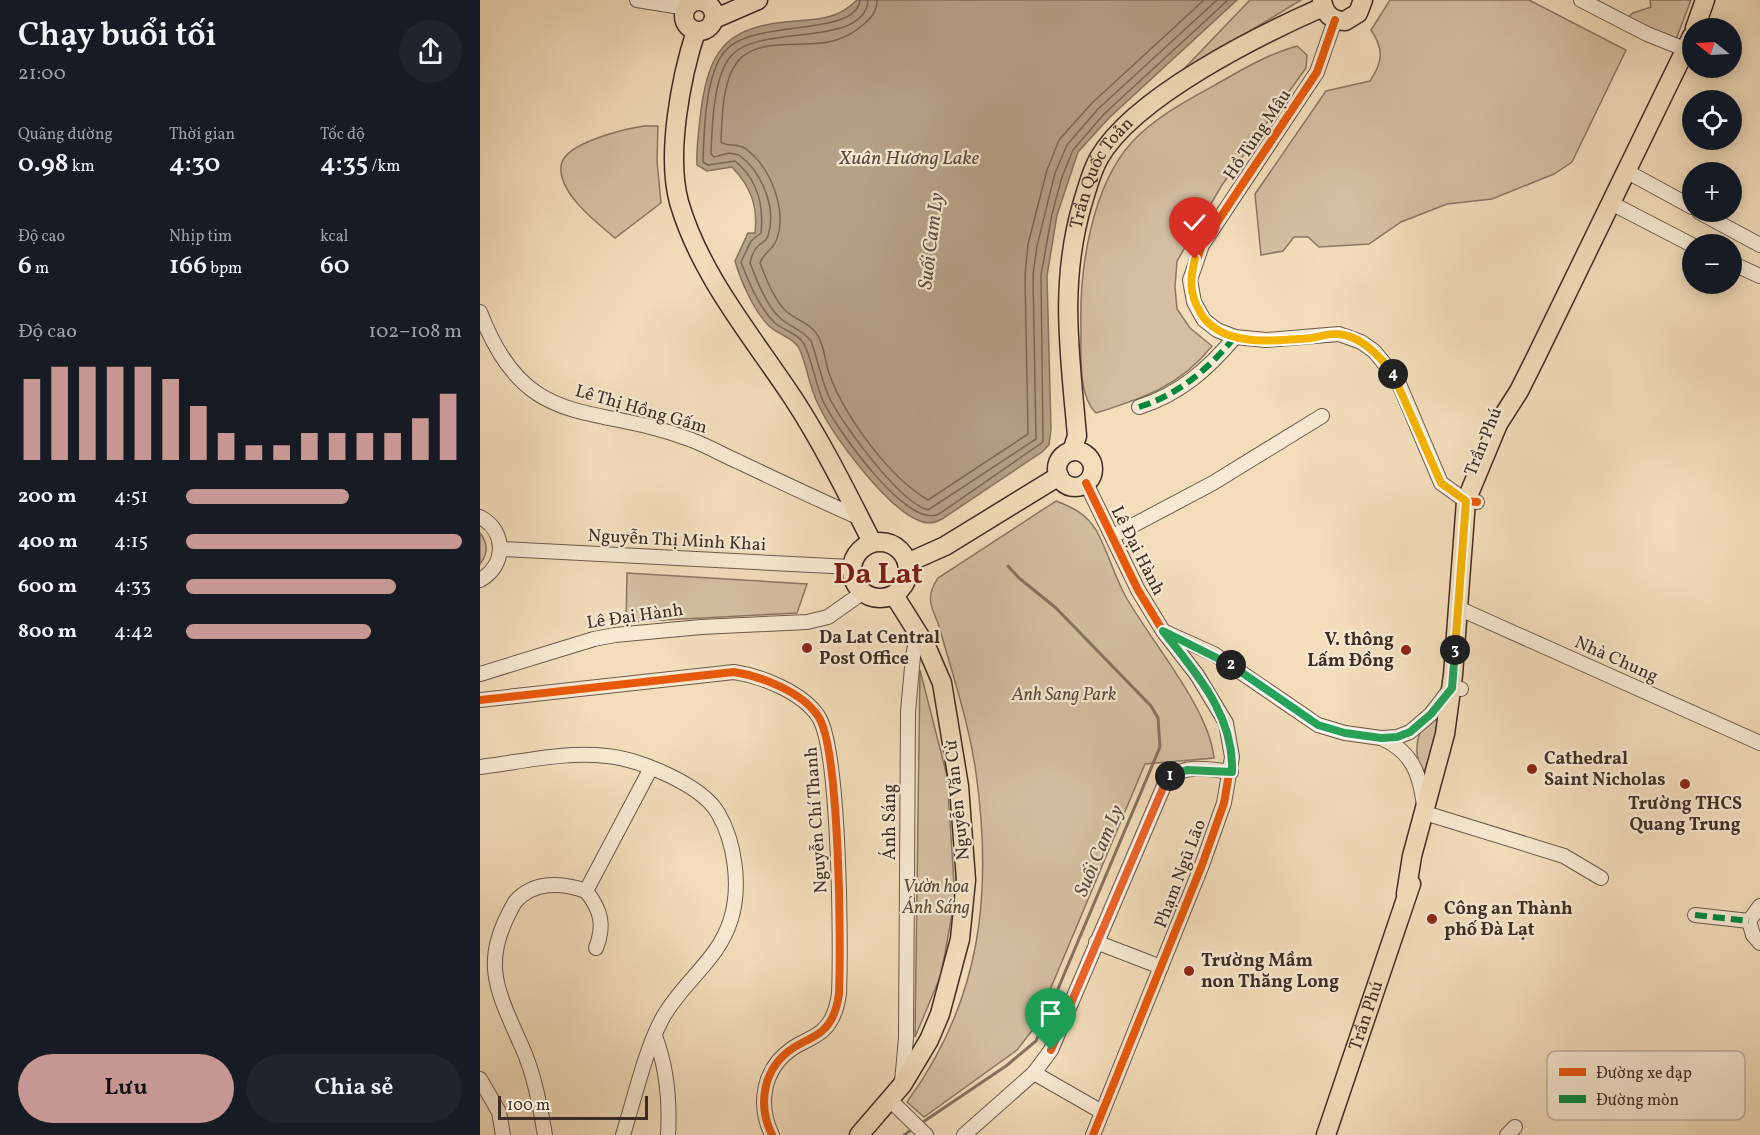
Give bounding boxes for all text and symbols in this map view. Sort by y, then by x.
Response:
text: Chạy buổi tối [18,14,216,60]
north arrow [1682,18,1742,78]
map controls [1682,18,1742,294]
button: share [399,20,462,83]
text: 21:00 [18,60,66,88]
street label: Hồ Tùng Mậu [1218,84,1298,186]
button: locate [1682,90,1742,150]
street label: Trần Quốc Toản [1064,111,1139,231]
text: Quãng đường [18,124,113,146]
text: Thời gian [169,124,235,146]
text: Tốc độ [320,124,365,146]
water label: Xuân Hương Lake [838,145,980,173]
text: 0.98 [18,146,69,182]
text: 4:30 [169,146,220,182]
text: 4:35 [320,146,368,182]
text: km [69,156,95,178]
text: /km [368,156,400,178]
button: + [1682,162,1742,222]
water label: Suối Cam Ly [912,191,952,291]
pin [1169,197,1220,259]
icon: check [1178,206,1211,239]
text: Độ cao [18,226,65,248]
text: Nhịp tim [169,226,232,248]
text: kcal [320,226,348,248]
button: − [1682,234,1742,294]
text: 6 [18,248,32,284]
text: 166 [169,248,207,284]
text: 60 [320,248,350,284]
text: m [32,258,49,280]
text: bpm [207,258,242,280]
text: Độ cao [18,318,77,346]
text: 102–108 m [369,318,462,346]
pin: 4 [1378,359,1408,389]
text: 4 [1388,363,1398,385]
street label: Lê Thị Hồng Gấm [572,379,710,441]
street label: Trần Phú [1459,404,1509,480]
text: 200 m [18,483,76,511]
text: 4:51 [114,483,148,511]
street label: Lê Đại Hành [1104,502,1170,600]
street label: Nguyễn Thị Minh Khai [587,524,767,558]
text: 400 m [18,528,78,556]
text: 4:15 [114,528,148,556]
district label: Da Lat [833,554,923,596]
text: 600 m [18,573,77,601]
text: 4:33 [114,573,151,601]
street label: Lê Đại Hành [585,598,685,636]
text: 800 m [18,618,77,646]
text: 4:42 [114,618,153,646]
place label: Da Lat Central Post Office [819,626,940,672]
place label: V. thông Lấm Đồng [1307,628,1394,674]
street label: Nhà Chung [1570,630,1662,690]
pin: 3 [1440,635,1470,665]
text: 3 [1451,639,1459,661]
marker: Da Lat Central Post Office [800,641,814,655]
marker: V. thông Lấm Đồng [1399,643,1413,657]
pin: 2 [1216,650,1246,680]
text: 2 [1227,654,1235,676]
park label: Anh Sang Park [1011,683,1116,708]
street label: Nguyễn Văn Cừ [939,738,977,862]
street label: Nguyễn Chí Thanh [799,746,835,894]
place label: Cathedral Saint Nicholas [1544,747,1666,793]
pin: 1 [1155,761,1185,791]
marker: Cathedral Saint Nicholas [1525,762,1539,776]
text: 1 [1167,765,1173,787]
marker: Trường THCS Quang Trung [1678,777,1692,791]
street label: Ánh Sáng [878,784,903,860]
place label: Trường THCS Quang Trung [1628,792,1742,838]
water label: Suối Cam Ly [1068,801,1132,901]
street label: Phạm Ngũ Lão [1149,816,1213,932]
park label: Vườn hoa Ánh Sáng [901,875,970,921]
place label: Công an Thành phố Đà Lạt [1444,897,1573,943]
marker: Công an Thành phố Đà Lạt [1425,912,1439,926]
place label: Trường Mầm non Thăng Long [1201,949,1339,995]
marker: Trường Mầm non Thăng Long [1182,964,1196,978]
street label: Trần Phú [1343,978,1390,1054]
pin [1025,988,1076,1050]
icon: arrive [1034,997,1067,1030]
legend [1547,1051,1745,1120]
button: Lưu [18,1054,234,1123]
button: Chia sẻ [246,1054,462,1123]
text: Đường xe đạp [1596,1063,1692,1085]
text: Đường mòn [1596,1090,1679,1112]
scale bar [498,1093,648,1120]
text: 100 m [507,1095,550,1117]

